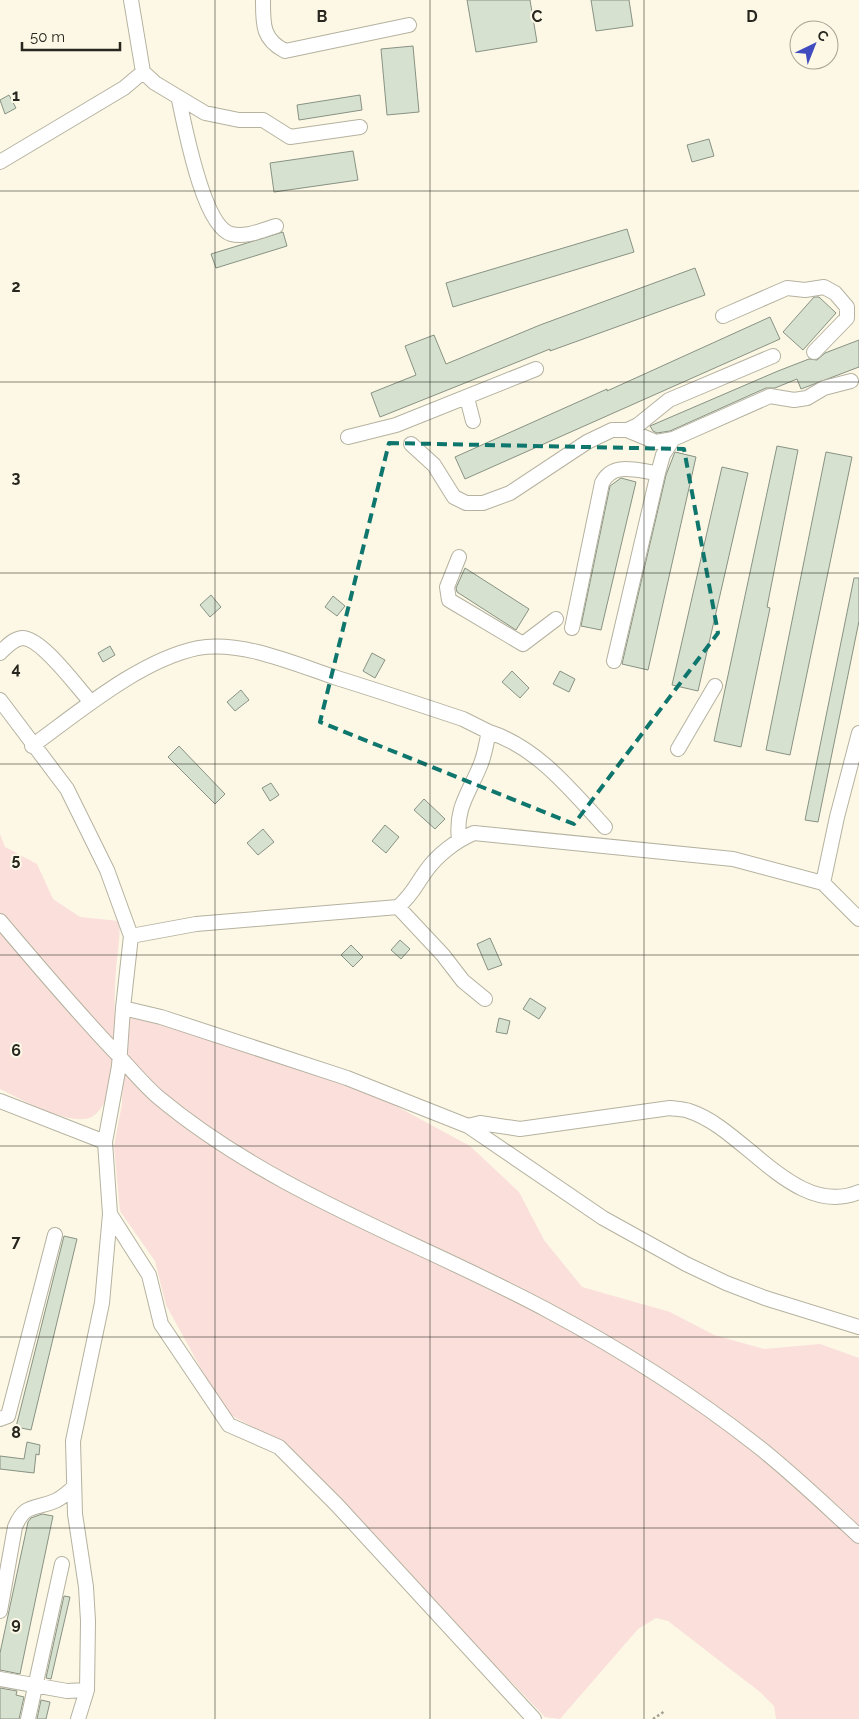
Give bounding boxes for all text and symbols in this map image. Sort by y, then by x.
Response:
text: B [317,7,328,26]
text: C [532,7,543,26]
text: D [746,7,758,26]
scale bar [22,20,120,52]
north arrow [789,20,839,70]
text: С [814,26,832,45]
text: 50 m [30,28,65,46]
text: 1 [12,86,20,105]
text: 2 [11,277,21,296]
text: 3 [12,468,21,487]
text: 4 [11,659,21,678]
text: 5 [12,850,21,869]
text: 6 [11,1041,21,1060]
text: 7 [12,1232,21,1251]
text: 8 [11,1423,21,1442]
text: 9 [11,1614,21,1633]

